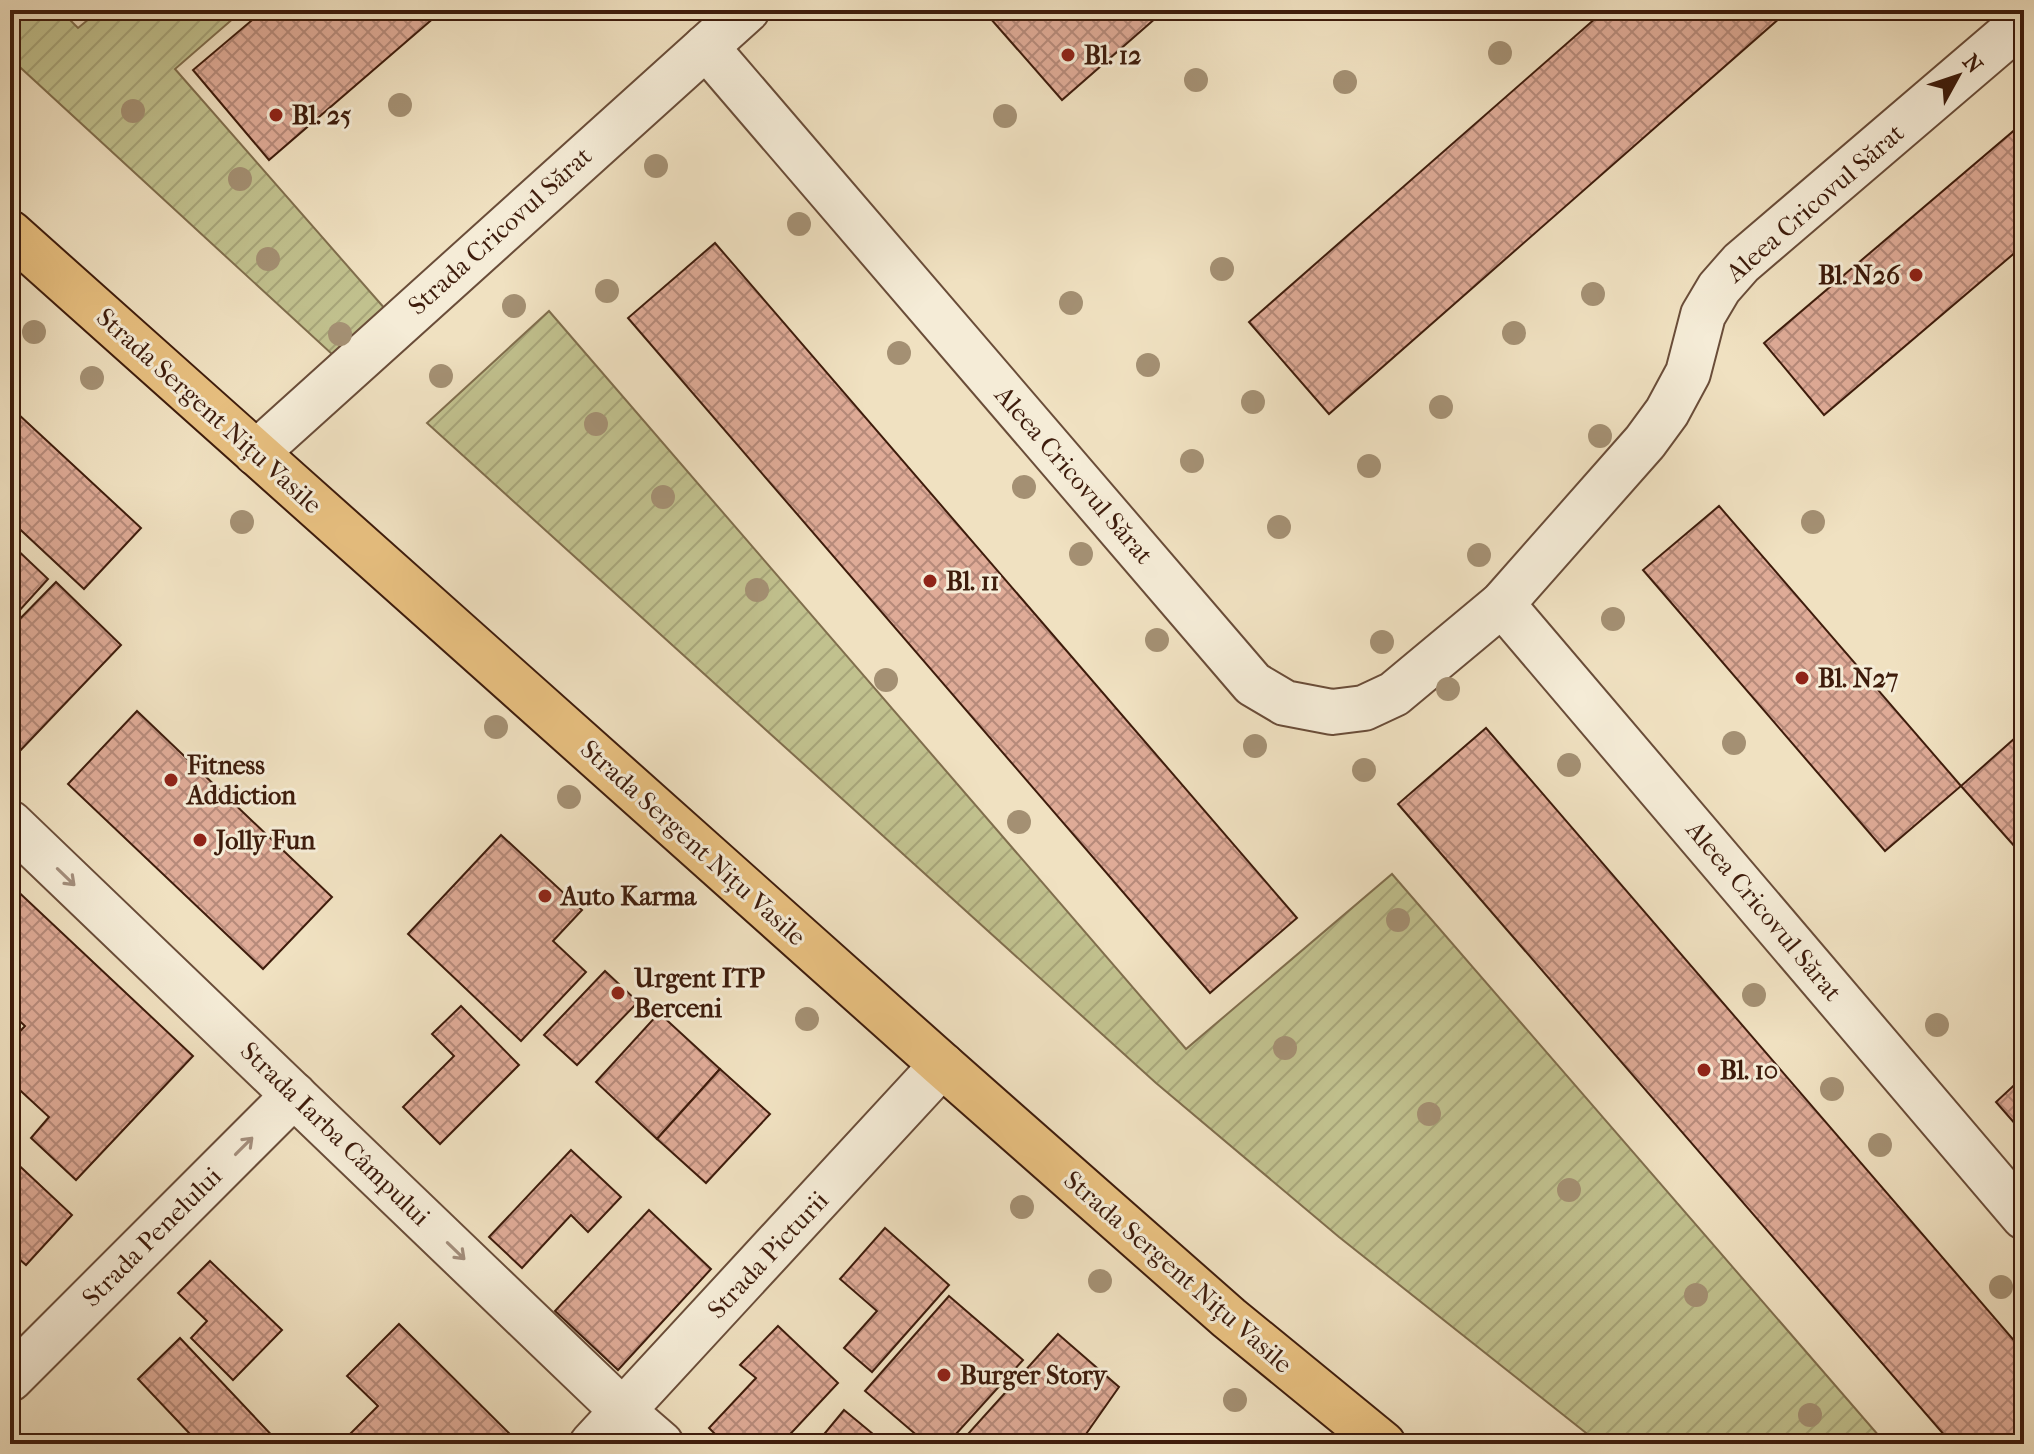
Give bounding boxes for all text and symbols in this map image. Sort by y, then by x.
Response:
north arrow [1918,36,1998,116]
place label: Bl. 12 [1084,40,1141,71]
marker: Bl. 12 [1059,46,1077,64]
text: N [1957,49,1988,79]
place label: Bl. 25 [292,100,351,131]
marker: Bl. 25 [267,106,285,124]
street label: Aleea Cricovul Sărat [1719,117,1911,289]
street label: Strada Cricovul Sărat [402,140,599,321]
place label: Bl. N26 [1818,260,1901,291]
marker: Bl. N26 [1907,266,1925,284]
street label: Strada Sergent Nițu Vasile [90,302,328,520]
street label: Aleea Cricovul Sărat [988,379,1160,571]
place label: Bl. 11 [946,566,999,597]
marker: Bl. 11 [921,572,939,590]
place label: Bl. N27 [1818,663,1899,694]
marker: Bl. N27 [1793,669,1811,687]
street label: Strada Sergent Nițu Vasile [574,734,812,952]
place label: Fitness Addiction [185,750,297,811]
marker: Fitness Addiction [162,771,180,789]
street label: Aleea Cricovul Sărat [1679,814,1849,1008]
place label: Jolly Fun [213,825,316,856]
marker: Jolly Fun [191,831,209,849]
one-way arrow [56,867,75,886]
place label: Auto Karma [559,881,697,912]
marker: Auto Karma [536,887,554,905]
place label: Urgent ITP Berceni [633,963,765,1024]
marker: Urgent ITP Berceni [609,984,627,1002]
street label: Strada Iarba Câmpului [234,1036,436,1233]
place label: Bl. 10 [1720,1055,1778,1086]
marker: Bl. 10 [1695,1061,1713,1079]
one-way arrow [234,1137,253,1156]
street label: Strada Penelului [76,1161,228,1313]
street label: Strada Sergent Nițu Vasile [1057,1164,1299,1380]
street label: Strada Picturii [701,1185,835,1325]
one-way arrow [446,1241,466,1260]
place label: Burger Story [960,1360,1109,1391]
marker: Burger Story [935,1366,953,1384]

